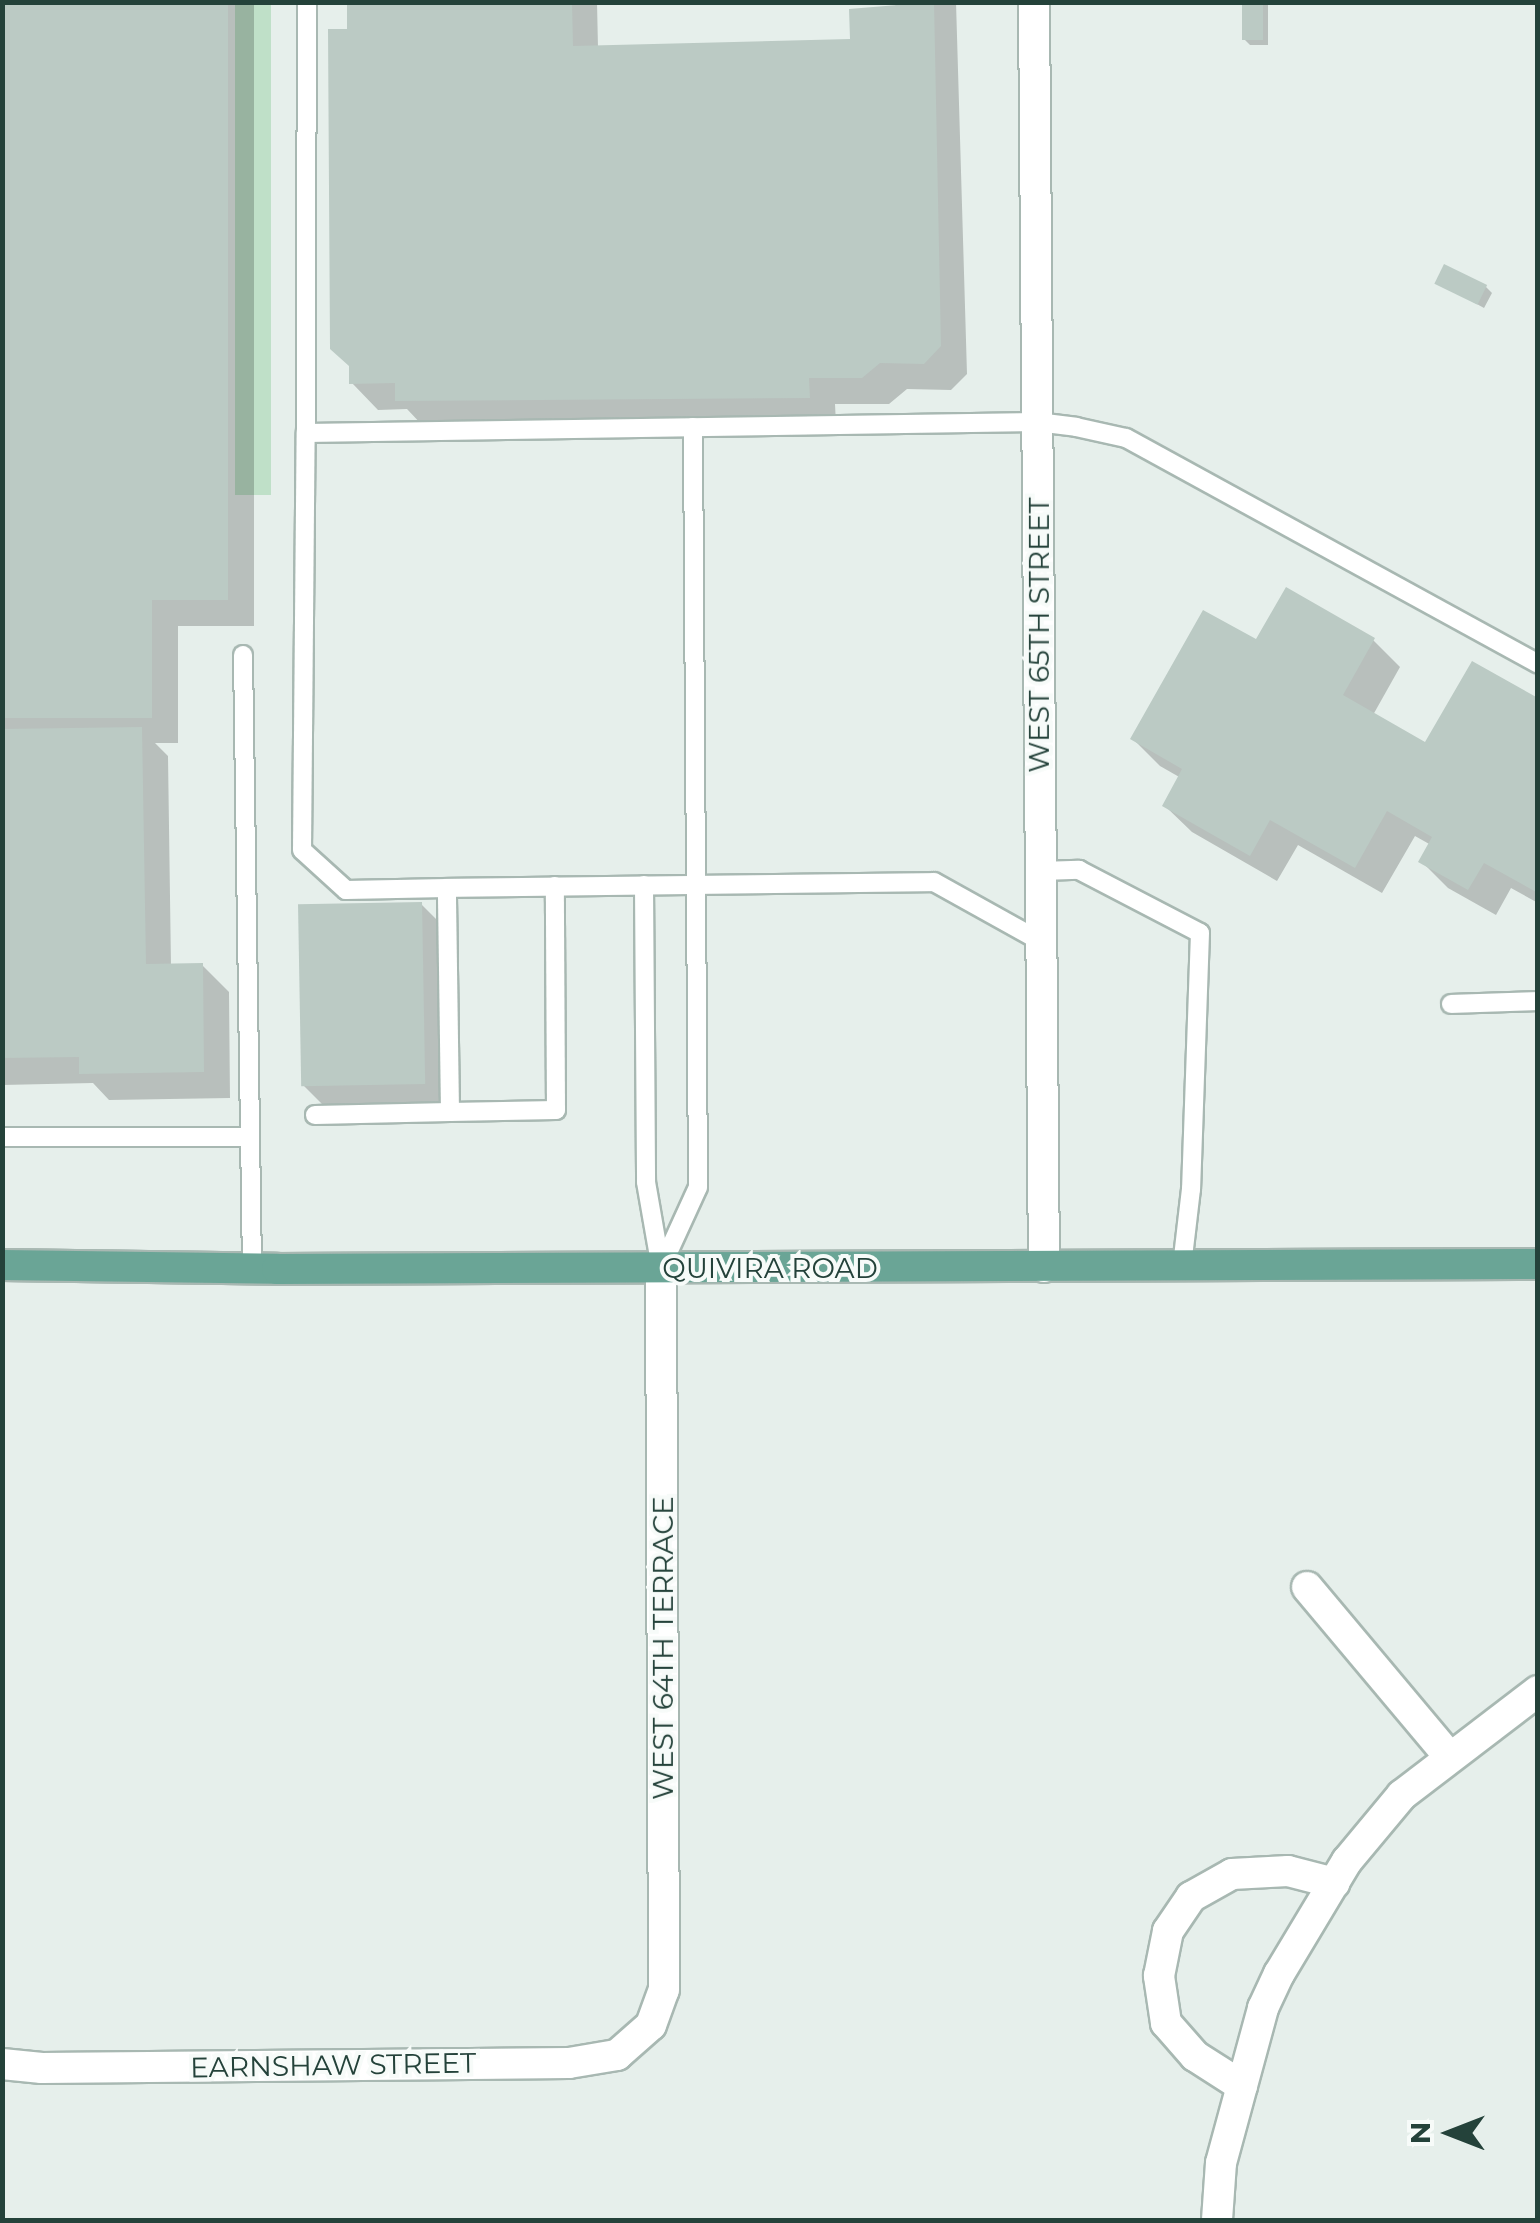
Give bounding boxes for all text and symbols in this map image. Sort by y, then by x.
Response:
street label: WEST 65TH STREET [1022,497,1056,773]
street label: QUIVIRA ROAD [662,1251,878,1285]
street label: WEST 64TH TERRACE [646,1496,680,1800]
street label: EARNSHAW STREET [190,2046,476,2084]
north arrow [1400,2083,1500,2183]
text: N [1403,2122,1437,2144]

